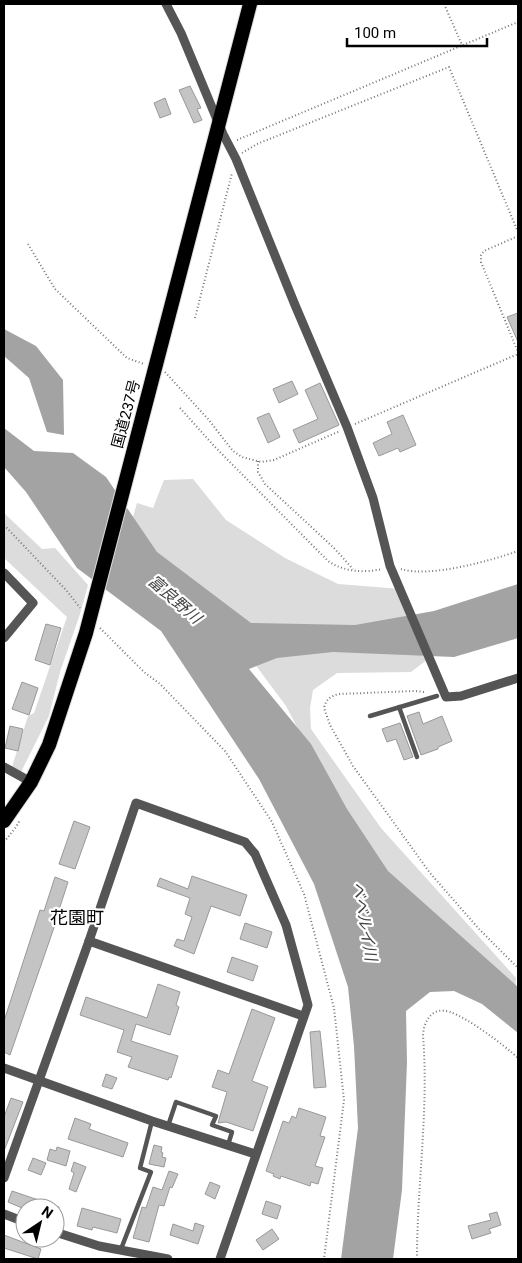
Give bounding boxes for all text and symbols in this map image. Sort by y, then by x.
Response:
scale bar [347,15,487,47]
text: 100 m [354,24,396,42]
street label: 国道237号 [108,378,144,450]
water label: 富良野川 [144,571,207,629]
water label: ベベルイ川 [348,880,381,964]
district label: 花園町 [50,907,104,928]
north arrow [15,1198,65,1248]
text: N [39,1203,56,1222]

